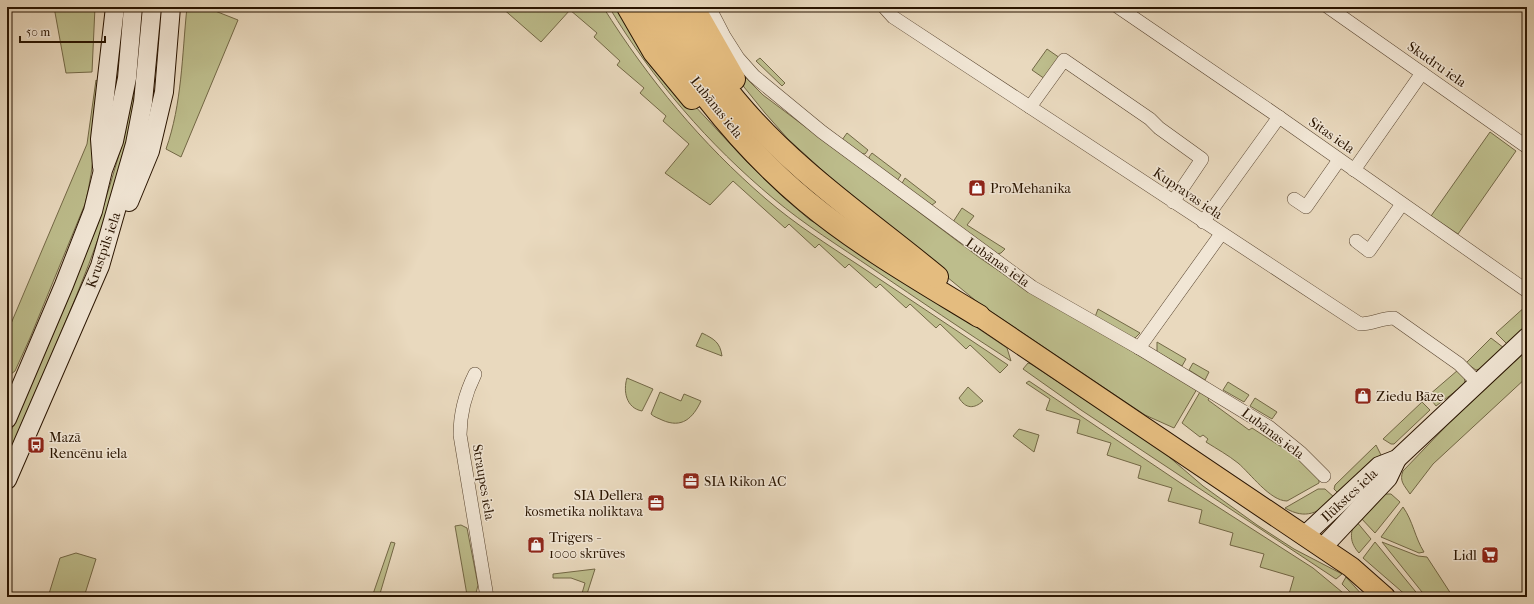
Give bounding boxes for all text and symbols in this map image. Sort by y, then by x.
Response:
scale bar [20,18,105,44]
text: 50 m [26,25,50,39]
street label: Skudru iela [1404,38,1470,91]
street label: Lubānas iela [687,73,747,142]
street label: Sitas iela [1305,113,1358,158]
street label: Kupravas iela [1150,164,1226,223]
shop icon: ProMehanika [967,178,987,198]
place label: ProMehanika [990,180,1072,197]
street label: Krustpils iela [83,209,125,290]
street label: Lubānas iela [962,234,1033,291]
shop icon: Ziedu Bāze [1353,386,1373,406]
place label: Ziedu Bāze [1376,388,1444,405]
street label: Lubānas iela [1238,404,1308,463]
place label: Mazā Rencēnu iela [49,429,128,462]
bus stop icon: Mazā Rencēnu iela [26,435,46,455]
street label: Straupes iela [468,443,499,522]
street label: Ilūkstes iela [1318,465,1381,526]
office icon: SIA Rikon AC [681,471,701,491]
place label: SIA Rikon AC [704,473,786,490]
place label: SIA Dellera kosmetika noliktava [525,487,644,520]
office icon: SIA Dellera kosmetika noliktava [646,493,666,513]
place label: Trigers - 1000 skrūves [549,529,625,562]
shop icon: Trigers - 1000 skrūves [526,535,546,555]
supermarket icon: Lidl [1480,545,1500,565]
place label: Lidl [1453,547,1477,564]

